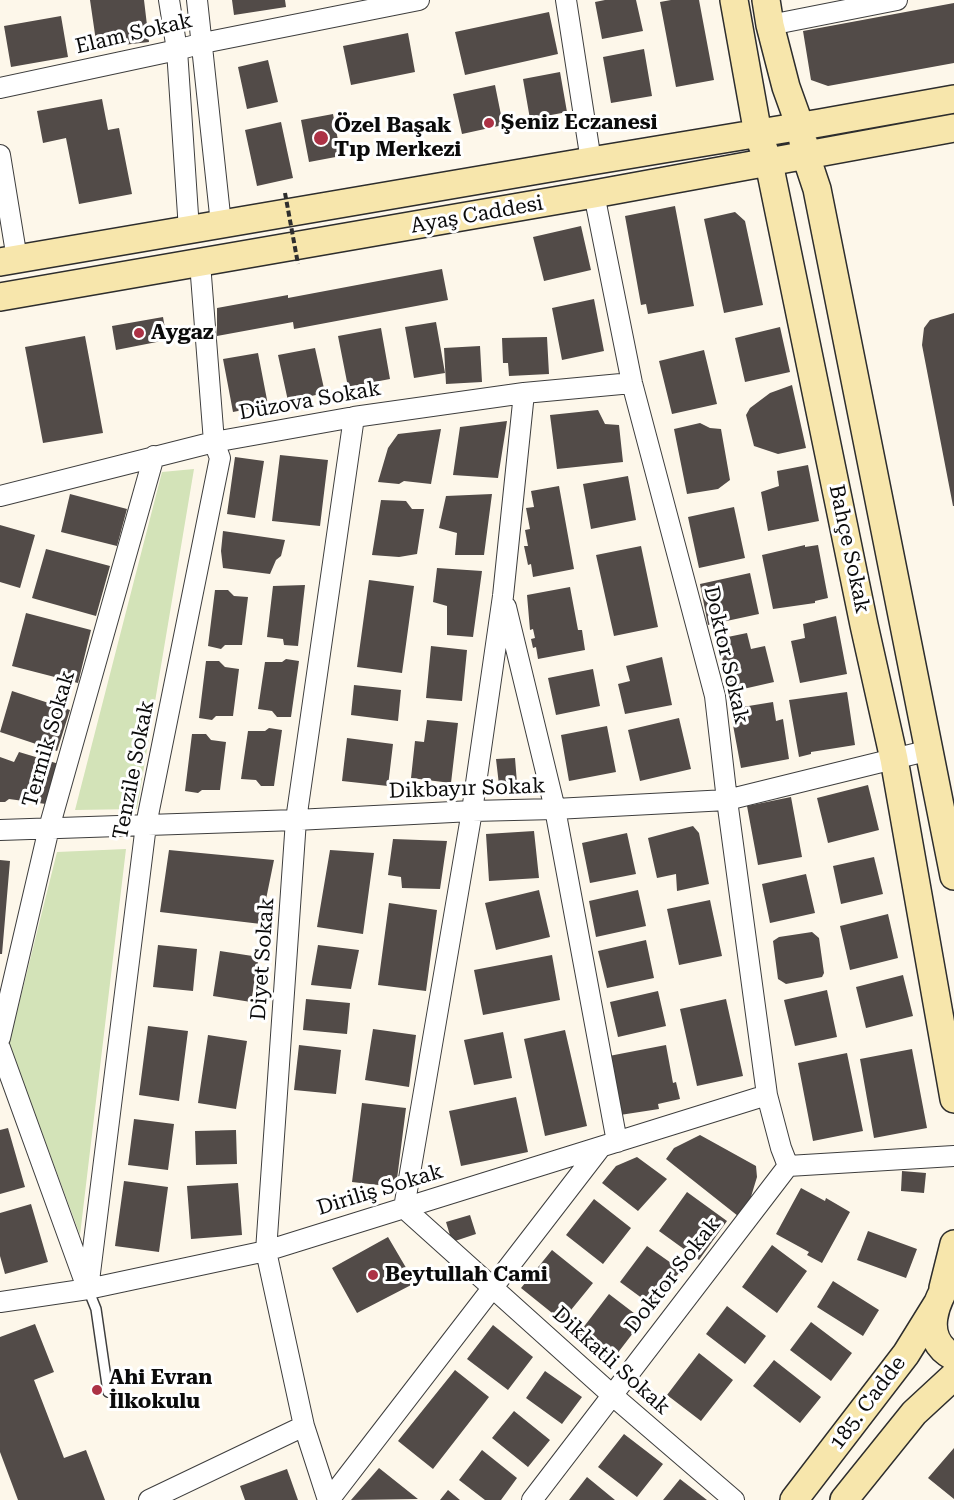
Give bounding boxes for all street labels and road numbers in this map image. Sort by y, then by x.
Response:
street label: Elam Sokak [73,8,195,60]
street label: Ayaş Caddesi [409,191,545,239]
street label: Düzova Sokak [237,376,383,426]
street label: Bahçe Sokak [823,482,875,616]
street label: Doktor Sokak [698,584,754,726]
street label: Termik Sokak [17,668,81,810]
street label: Tenzile Sokak [108,698,160,842]
street label: Dikbayır Sokak [388,774,546,804]
street label: Diyet Sokak [246,897,280,1021]
street label: Diriliş Sokak [314,1159,446,1221]
street label: Doktor Sokak [620,1212,726,1338]
street label: Dikkatli Sokak [547,1302,675,1420]
street label: 185. Cadde [825,1351,911,1455]

